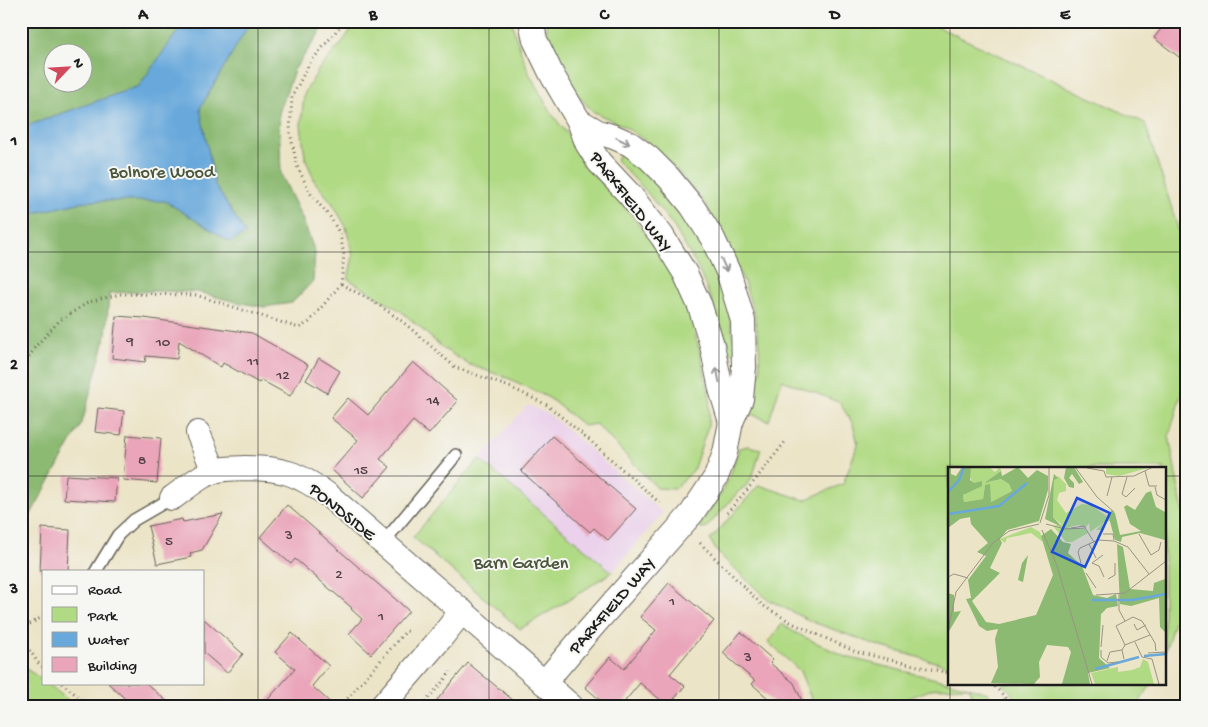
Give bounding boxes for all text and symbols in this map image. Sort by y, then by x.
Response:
text: A [137,7,149,26]
text: B [368,7,378,26]
text: C [599,7,610,26]
text: D [828,7,841,26]
text: E [1060,7,1071,26]
north arrow [42,42,92,92]
text: N [68,56,87,71]
text: 1 [10,133,17,152]
one-way arrow [615,137,630,146]
street label: PARKFIELD WAY [584,147,676,257]
park label: Bolnore Wood [109,163,216,184]
one-way arrow [720,257,730,272]
house number: 9 [125,333,134,351]
house number: 10 [155,334,171,352]
house number: 11 [246,353,259,371]
text: 2 [10,357,18,376]
house number: 12 [275,367,290,385]
one-way arrow [713,367,722,383]
house number: 14 [425,392,440,410]
house number: 8 [138,452,146,470]
house number: 15 [353,462,368,480]
inset map [948,467,1166,684]
street label: PONDSIDE [303,479,380,547]
house number: 3 [284,527,293,545]
house number: 5 [165,533,173,551]
park label: Barn Garden [473,554,569,575]
street label: PARKFIELD WAY [564,554,661,660]
house number: 2 [335,566,343,584]
legend [42,570,205,684]
text: 3 [9,581,18,600]
text: Road [88,582,122,600]
house number: 1 [668,593,675,611]
text: Park [87,608,118,626]
house number: 1 [377,608,384,626]
text: Water [88,632,130,650]
house number: 3 [743,649,752,667]
text: Building [87,658,137,676]

